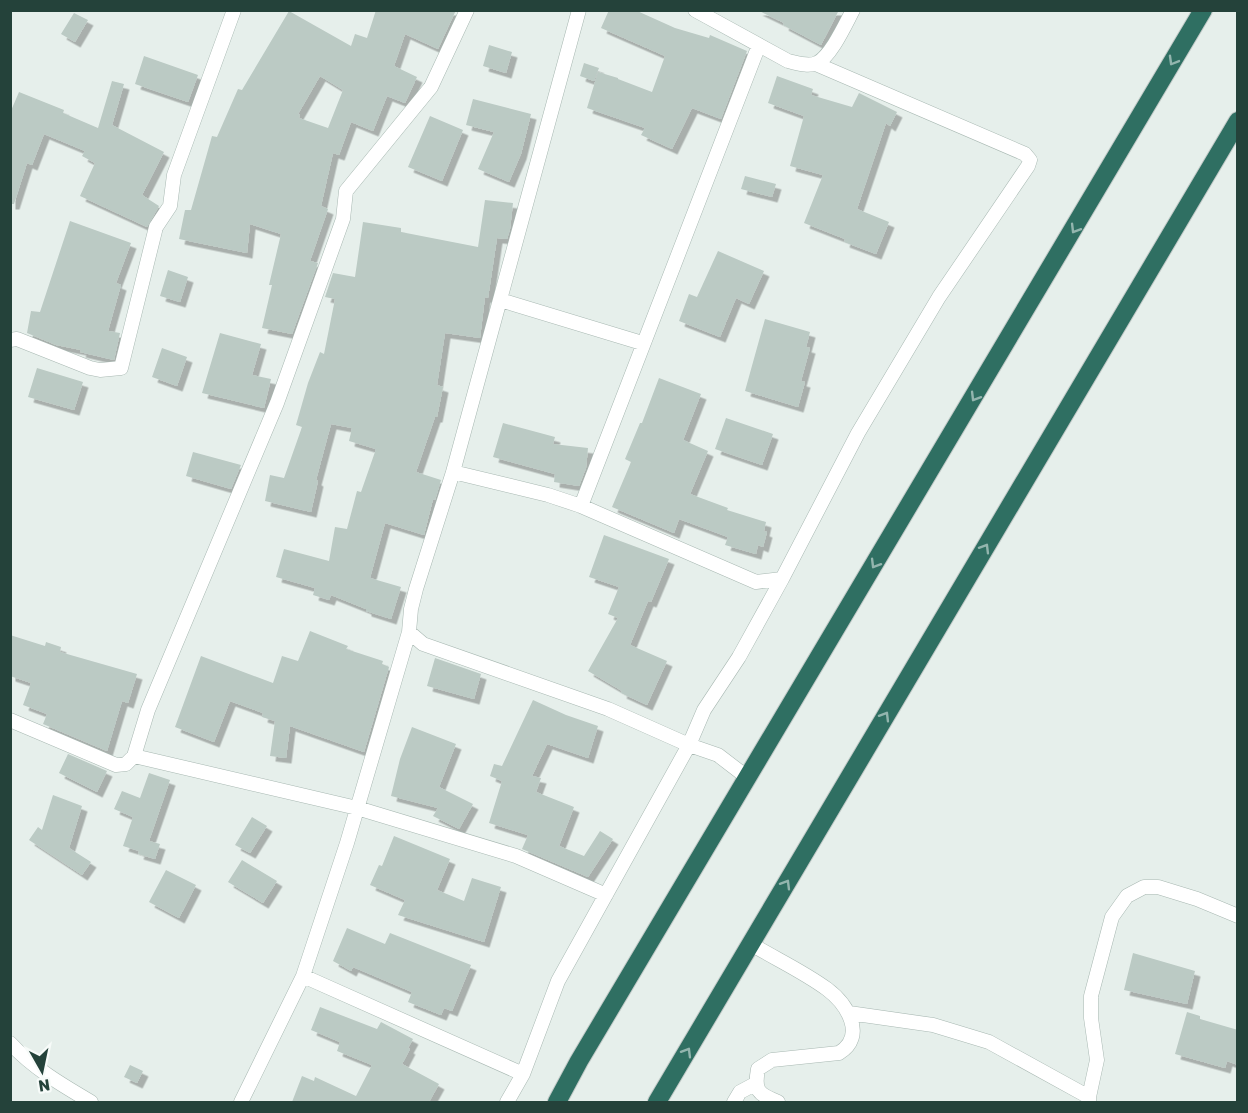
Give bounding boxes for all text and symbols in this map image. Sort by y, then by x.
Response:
one-way arrow [1169,55,1181,65]
one-way arrow [1070,223,1082,233]
one-way arrow [971,391,982,401]
one-way arrow [977,544,989,554]
one-way arrow [871,558,882,568]
one-way arrow [878,712,890,722]
one-way arrow [779,880,791,890]
north arrow [12,1041,72,1101]
one-way arrow [680,1048,691,1058]
text: N [37,1075,51,1096]

